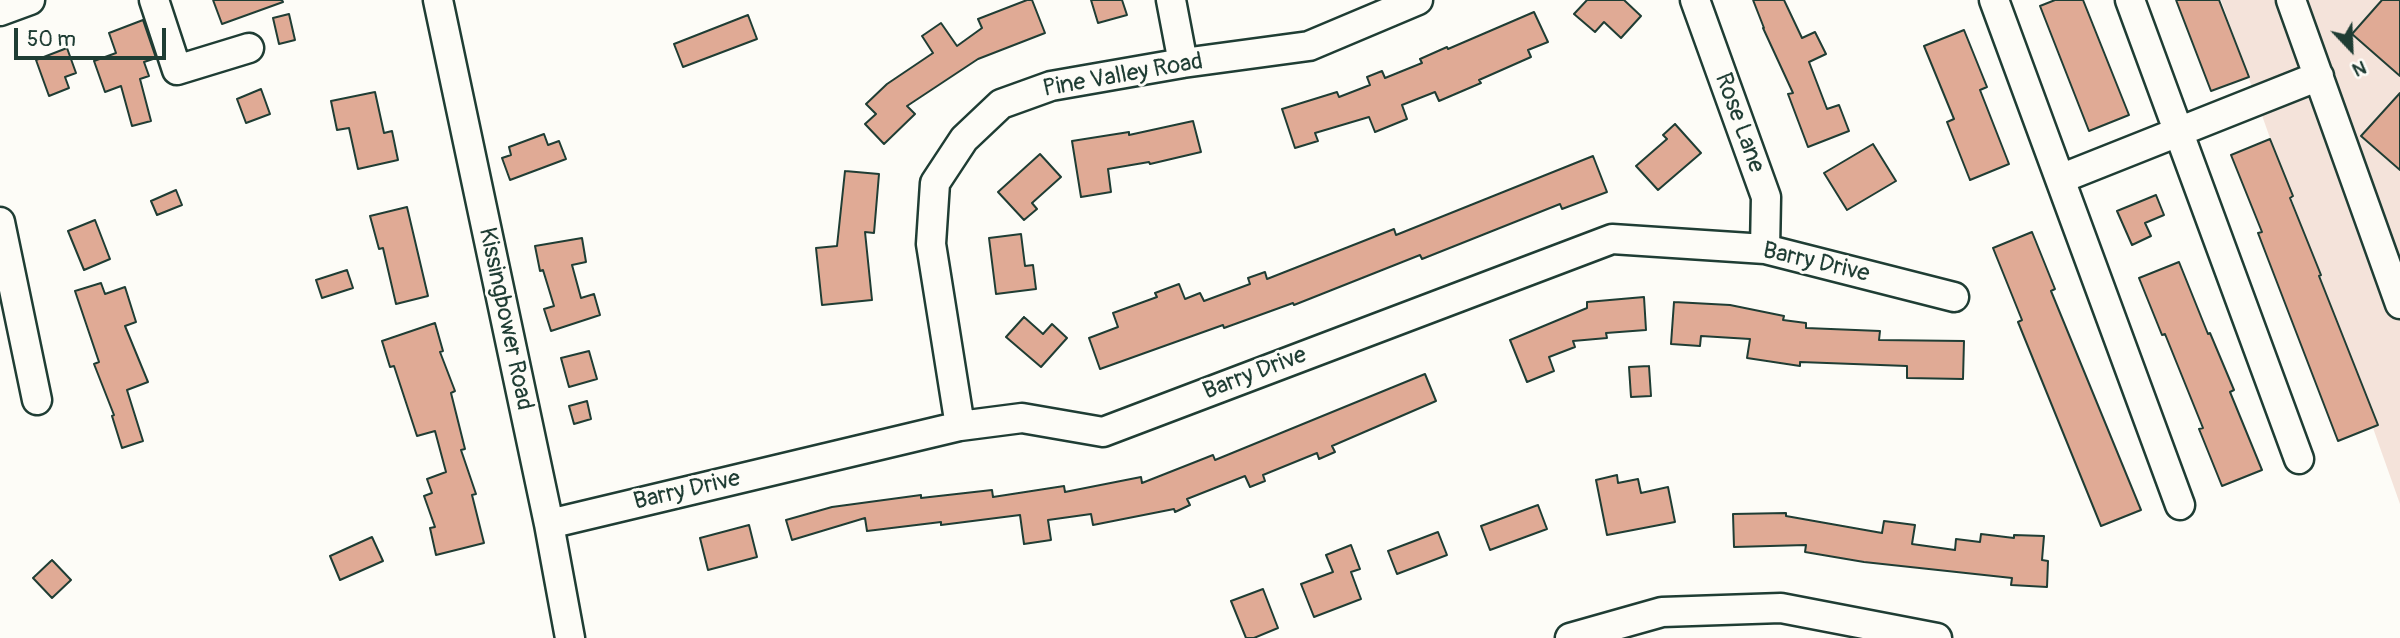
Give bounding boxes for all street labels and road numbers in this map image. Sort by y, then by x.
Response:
street label: Pine Valley Road [1041,48,1205,104]
street label: Rose Lane [1708,69,1770,177]
street label: Kissingbower Road [472,225,538,413]
street label: Barry Drive [1760,237,1872,289]
street label: Barry Drive [1199,341,1311,407]
street label: Barry Drive [631,465,743,517]

